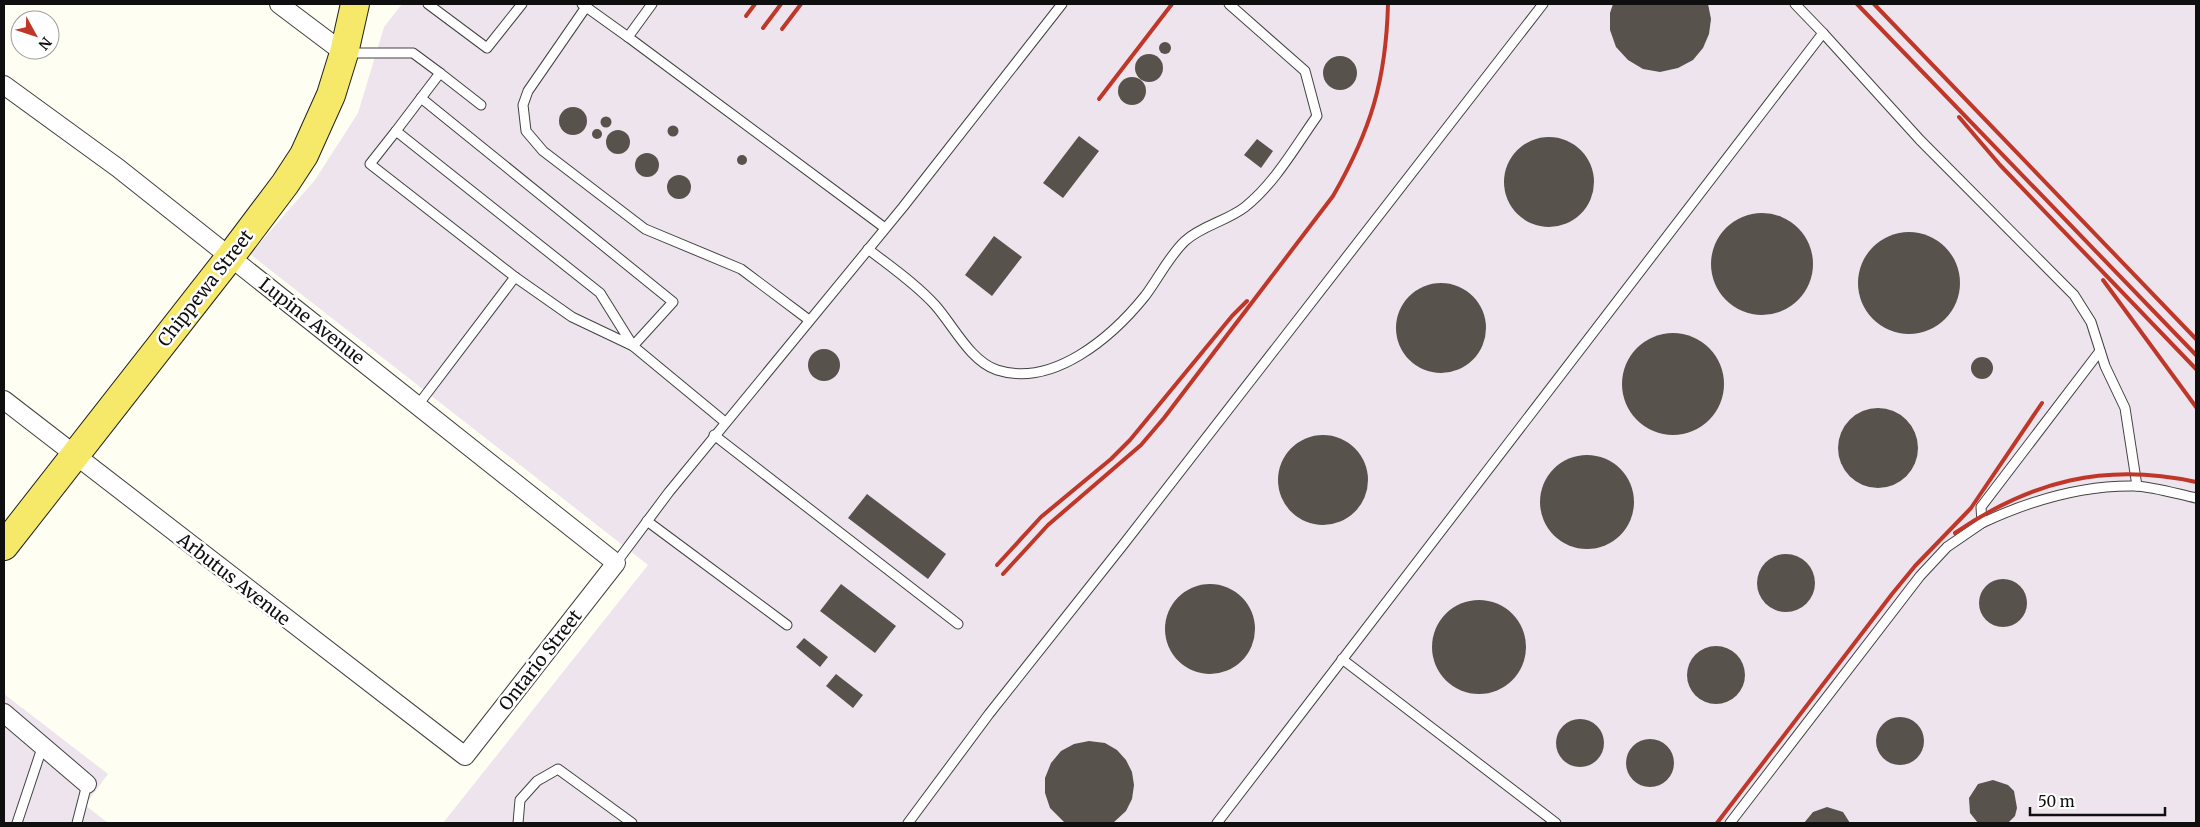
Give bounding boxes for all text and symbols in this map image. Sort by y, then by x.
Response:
north arrow [10,10,60,60]
text: N [35,33,55,53]
street label: Chippewa Street [152,225,258,351]
street label: Lupine Avenue [255,273,369,369]
street label: Arbutus Avenue [172,527,295,630]
street label: Ontario Street [493,605,587,715]
scale bar [2030,784,2165,816]
text: 50 m [2038,792,2075,811]

